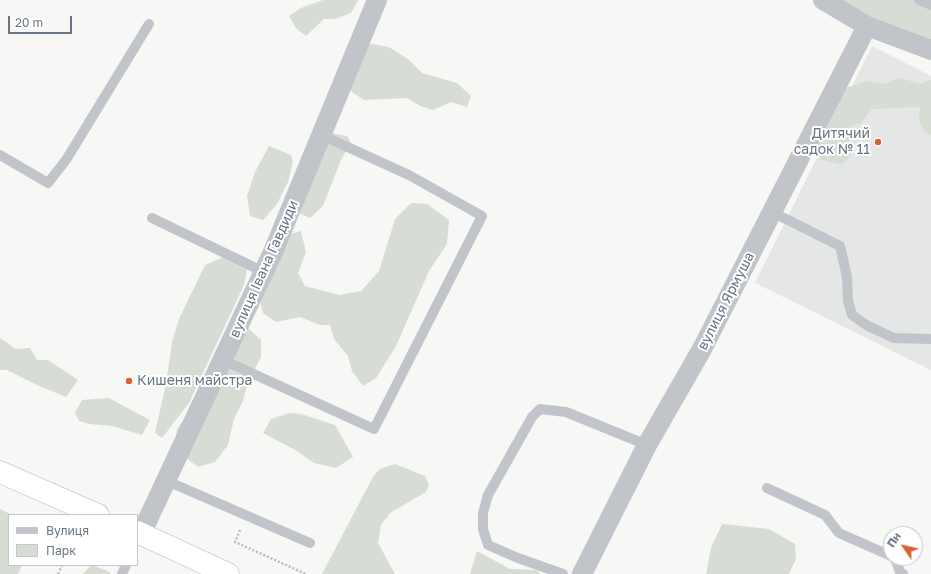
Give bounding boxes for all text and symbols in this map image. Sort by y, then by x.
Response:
scale bar [10,8,74,34]
text: 20 m [15,15,43,30]
place label: Дитячий садок № 11 [794,126,870,158]
marker: Дитячий садок № 11 [873,137,883,147]
street label: вулиця Івана Гавдиди [226,198,302,340]
street label: вулиця Ярмуша [694,249,758,353]
place label: Кишеня майстра [137,373,252,389]
marker: Кишеня майстра [124,376,134,386]
legend [8,514,138,566]
text: Вулиця [46,523,89,538]
north arrow [883,526,923,566]
text: Пн [884,530,903,549]
text: Парк [46,543,76,558]

